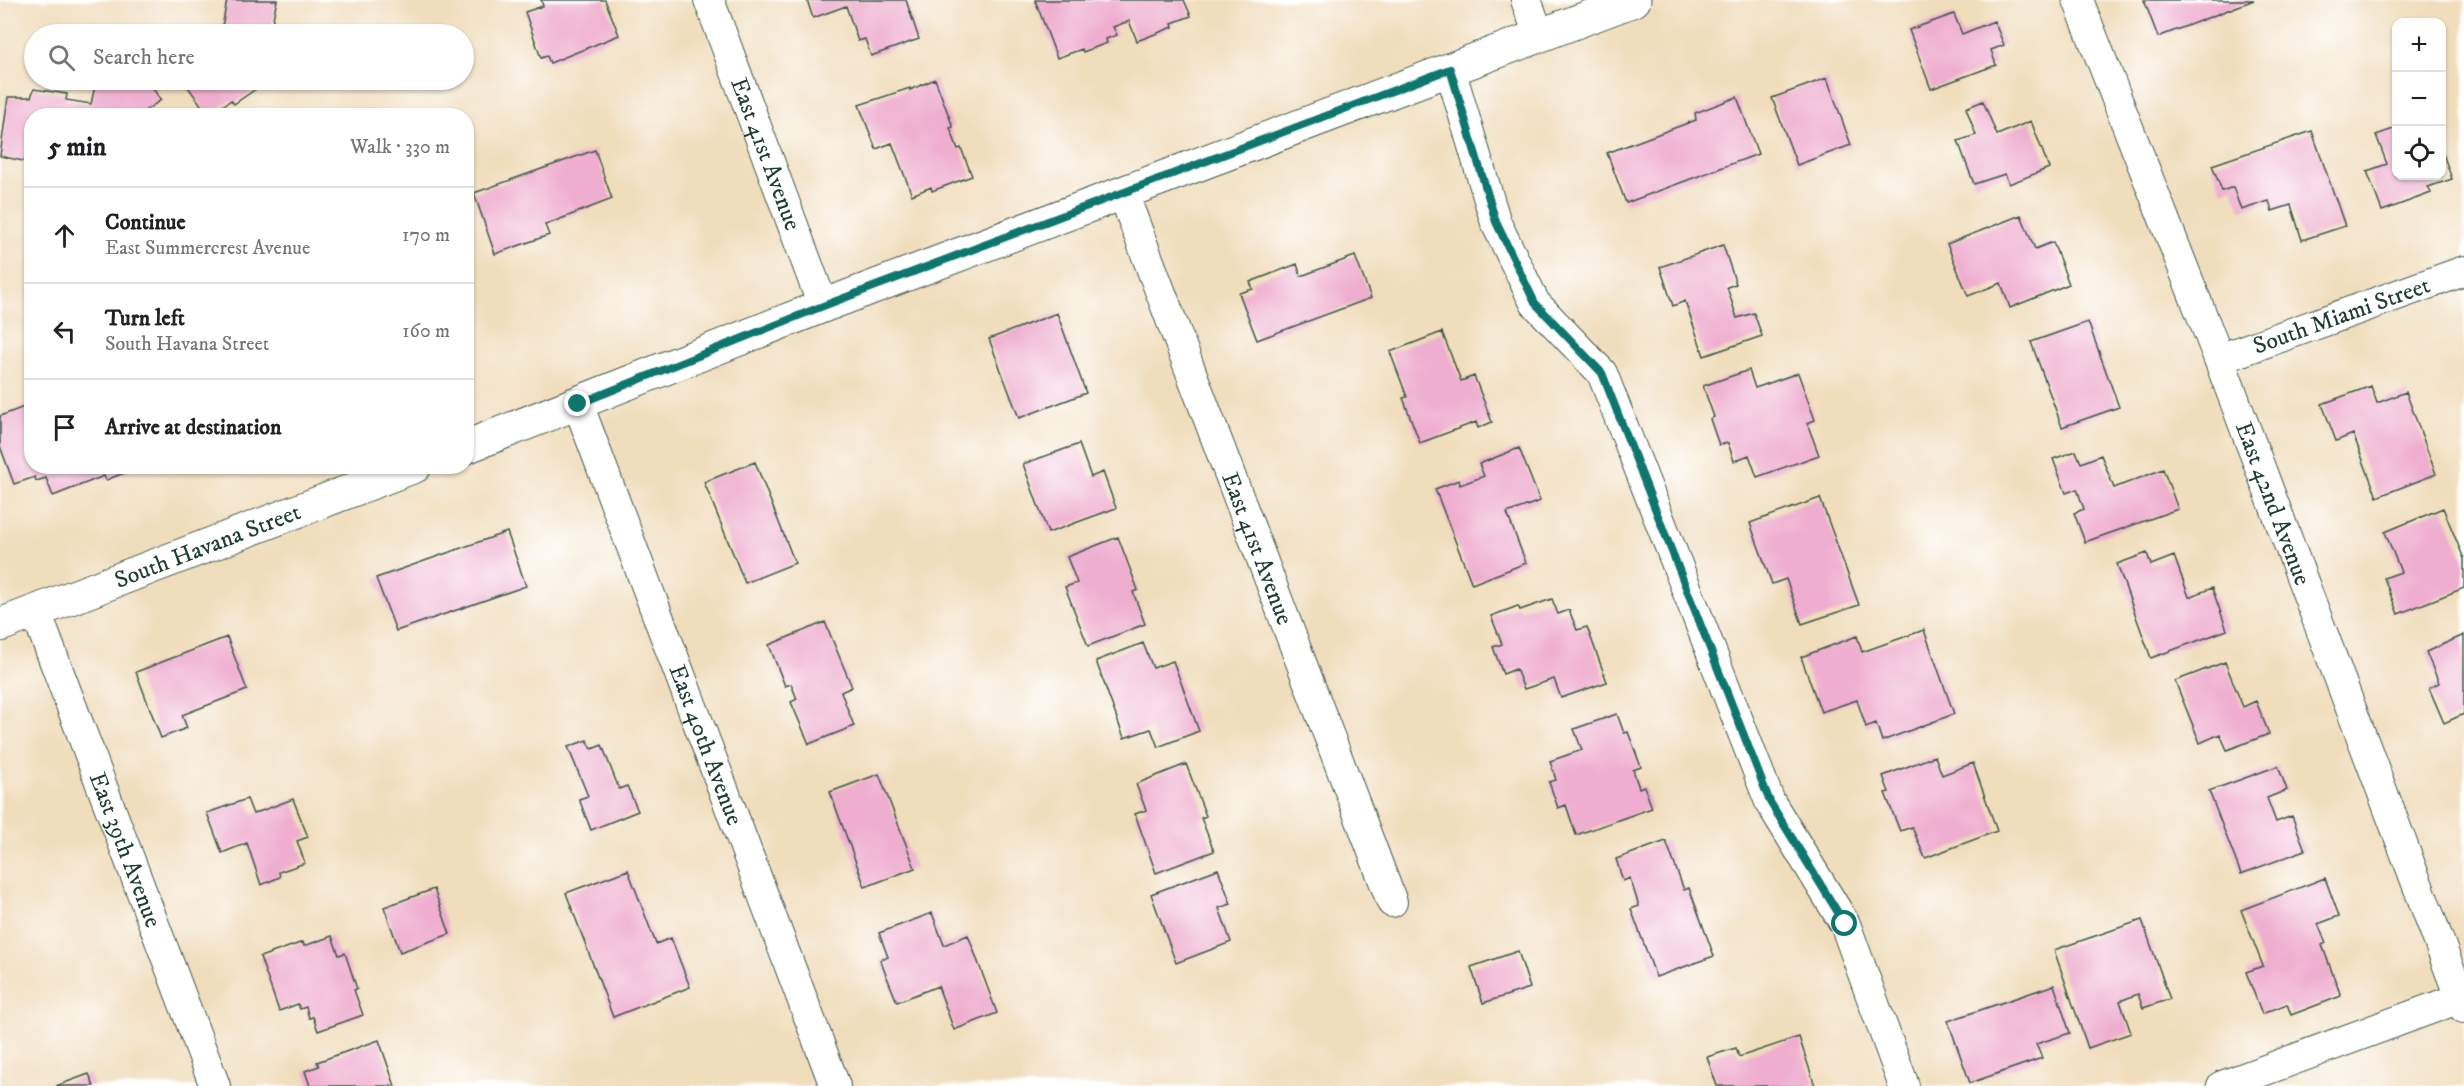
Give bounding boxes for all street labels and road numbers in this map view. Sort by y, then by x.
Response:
street label: East 41st Avenue [723,73,807,235]
street label: South Miami Street [2249,270,2434,362]
street label: East 42nd Avenue [2228,418,2317,590]
street label: East 41st Avenue [1214,468,1299,629]
street label: South Havana Street [110,497,305,596]
street label: East 40th Avenue [662,660,749,830]
street label: East 39th Avenue [82,768,168,932]

